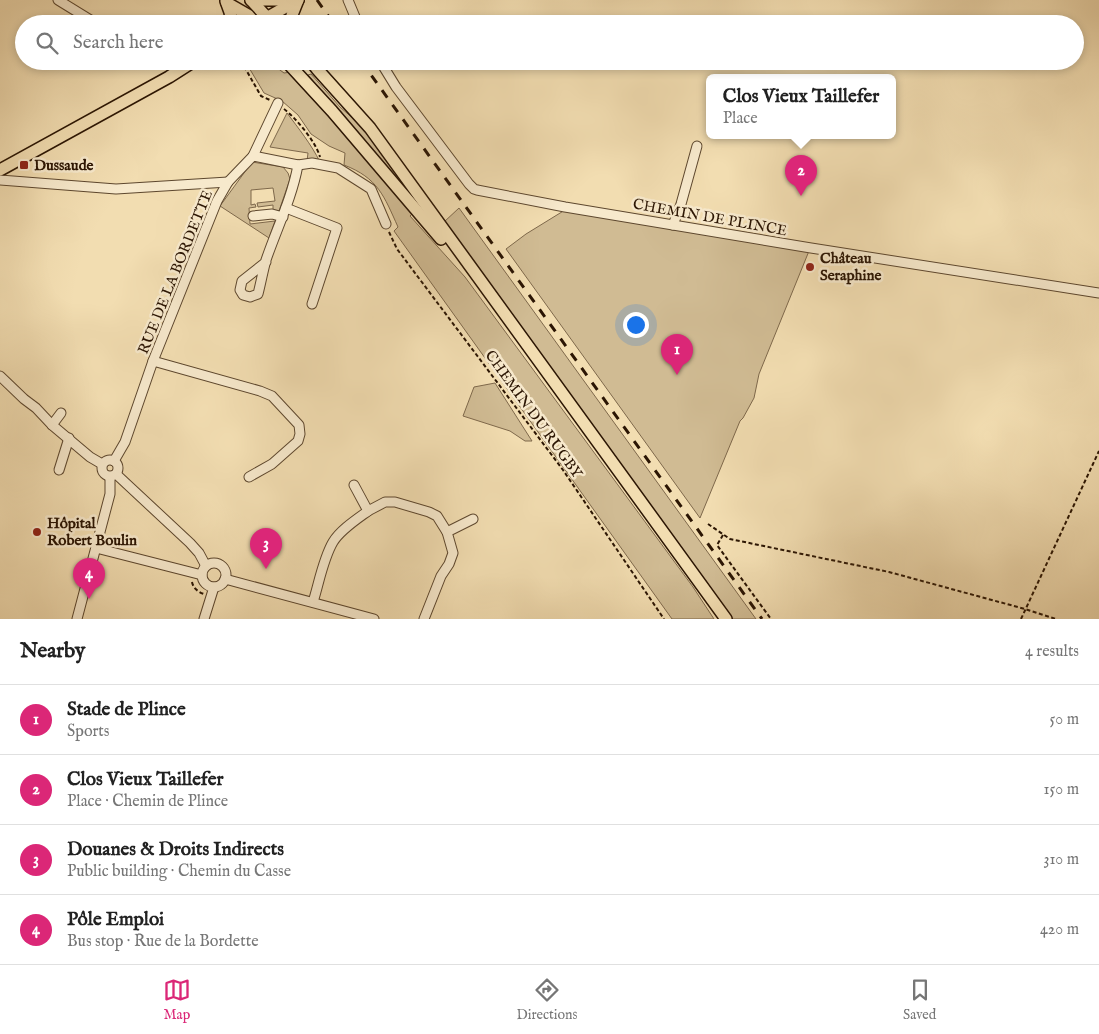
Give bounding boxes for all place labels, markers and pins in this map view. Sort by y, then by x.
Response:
pin: 2 [785,155,817,196]
place label: Dussaude [34,156,94,175]
marker: Dussaude [18,159,30,171]
place label: Château Seraphine [820,249,882,285]
marker: Château Seraphine [804,261,816,273]
pin: 1 [661,334,693,375]
place label: Hôpital Robert Boulin [47,514,137,550]
marker: Hôpital Robert Boulin [31,526,43,538]
pin: 3 [250,528,282,569]
pin: 4 [73,558,105,599]

